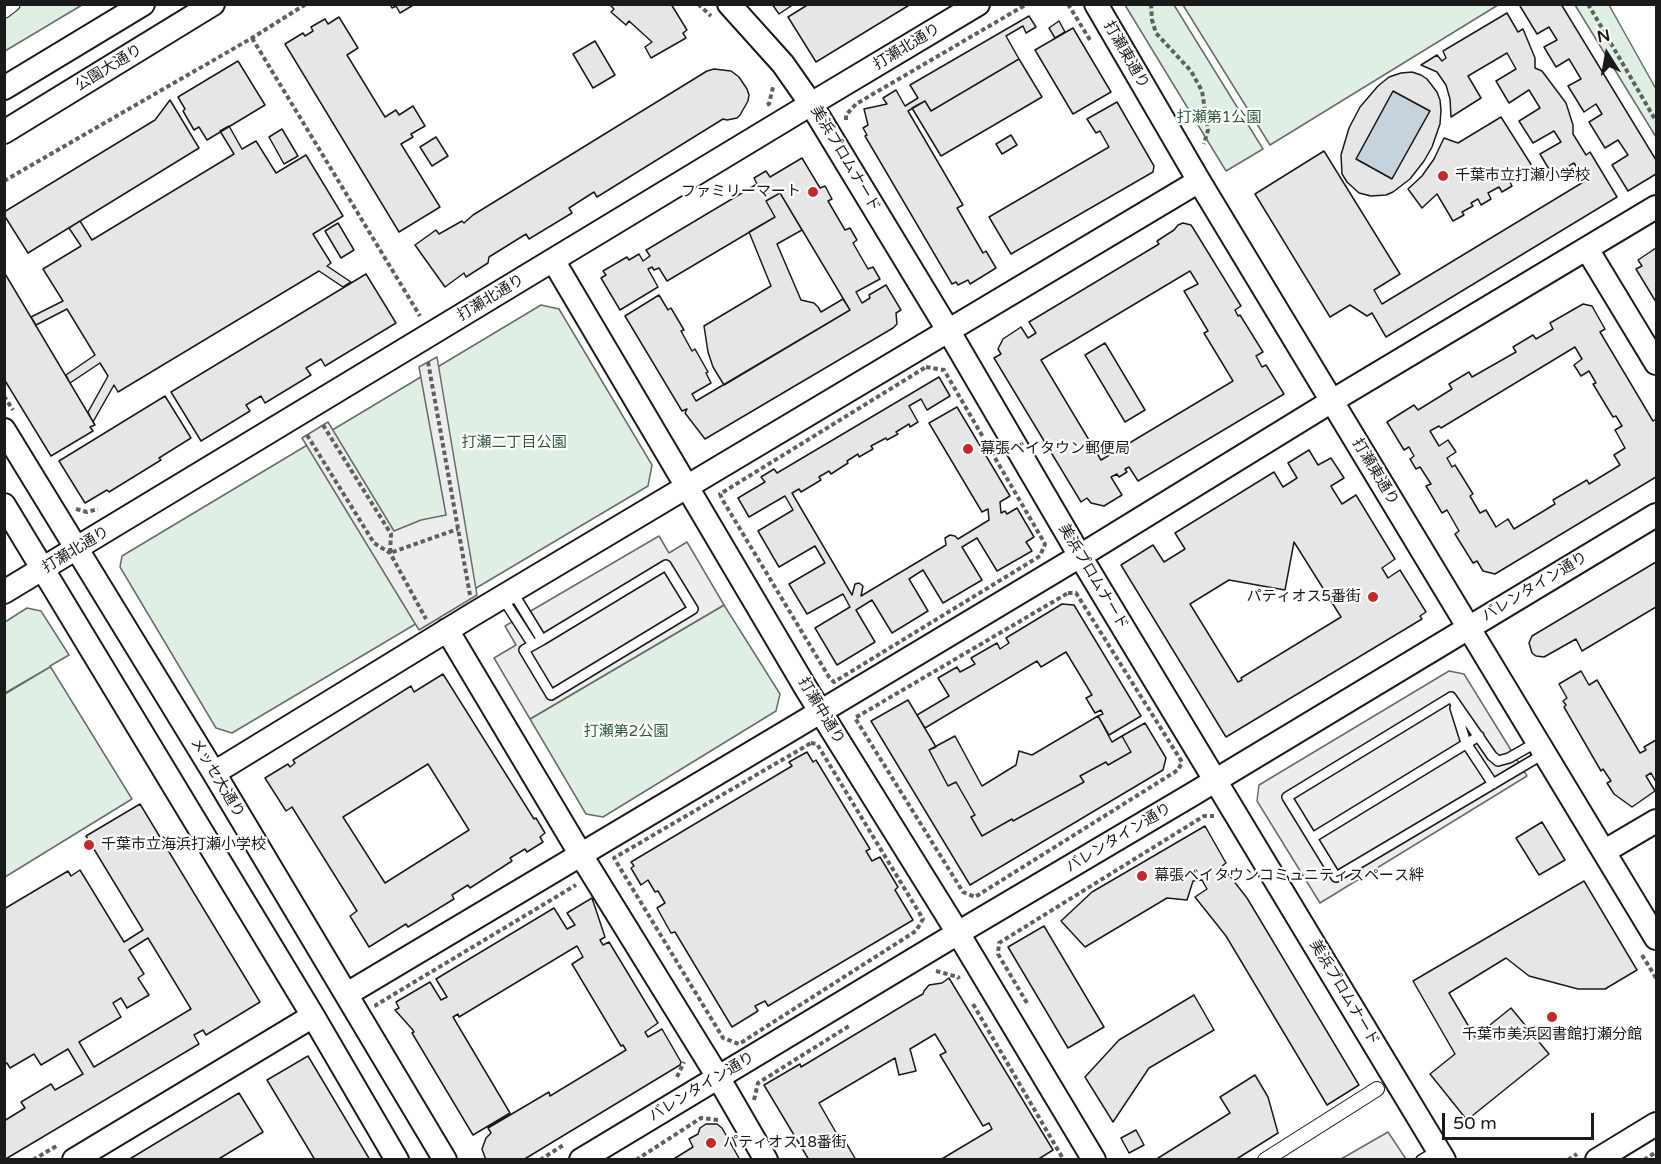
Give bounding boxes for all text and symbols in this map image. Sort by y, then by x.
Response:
street label: 打瀬東通り [1099,18,1153,92]
street label: 打瀬北通り [870,20,944,74]
north arrow [1577,24,1637,84]
text: N [1595,25,1612,47]
street label: 公園大通り [72,41,146,95]
street label: 美浜プロムナード [806,103,884,215]
park label: 打瀬第1公園 [1177,109,1261,127]
place label: 千葉市立打瀬小学校 [1455,167,1590,185]
marker: 千葉市立打瀬小学校 [1436,169,1450,183]
place label: ファミリーマート [681,183,801,201]
marker: ファミリーマート [806,185,820,199]
street label: 打瀬北通り [454,271,528,325]
park label: 打瀬二丁目公園 [462,434,566,452]
street label: 打瀬東通り [1348,435,1402,509]
place label: 幕張ベイタウン郵便局 [980,440,1130,458]
marker: 幕張ベイタウン郵便局 [961,442,975,456]
street label: 美浜プロムナード [1054,521,1132,633]
street label: 打瀬北通り [39,523,113,577]
street label: バレンタイン通り [1479,548,1591,626]
place label: パティオス5番街 [1247,588,1361,606]
marker: パティオス5番街 [1366,590,1380,604]
street label: 打瀬中通り [794,674,848,748]
park label: 打瀬第2公園 [584,723,668,741]
street label: メッセ大通り [186,735,248,821]
street label: バレンタイン通り [1063,799,1175,877]
place label: 千葉市立海浜打瀬小学校 [101,836,266,854]
marker: 千葉市立海浜打瀬小学校 [82,838,96,852]
place label: 幕張ベイタウンコミュニティスペース絆 [1154,867,1424,885]
marker: 幕張ベイタウンコミュニティスペース絆 [1135,869,1149,883]
street label: 美浜プロムナード [1305,937,1383,1049]
marker: 千葉市美浜図書館打瀬分館 [1545,1010,1559,1024]
place label: 千葉市美浜図書館打瀬分館 [1462,1026,1642,1044]
street label: バレンタイン通り [646,1048,758,1126]
scale bar [1445,1101,1596,1139]
text: 50 m [1453,1112,1497,1134]
place label: パティオス18番街 [723,1134,847,1152]
marker: パティオス18番街 [704,1136,718,1150]

